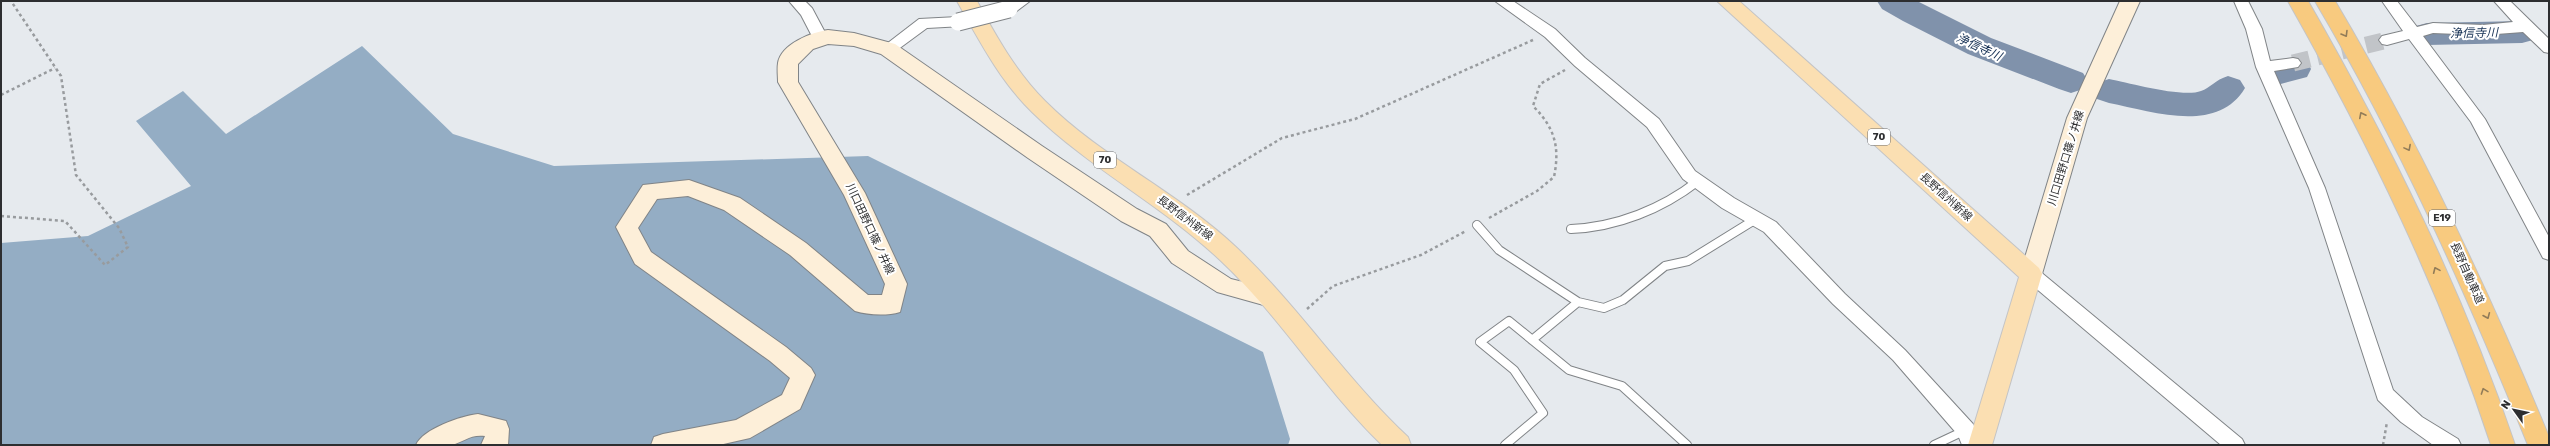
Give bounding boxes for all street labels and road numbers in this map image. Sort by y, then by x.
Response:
street label: 川口田野口篠ノ井線 [2045,109,2087,207]
road number: 70 [1868,129,1890,145]
road number: 70 [1094,152,1116,168]
street label: 長野信州新線 [1917,170,1975,224]
street label: 川口田野口篠ノ井線 [843,181,897,277]
street label: 長野信州新線 [1155,193,1215,243]
road number: E19 [2429,210,2455,226]
street label: 長野自動車道 [2448,240,2486,306]

